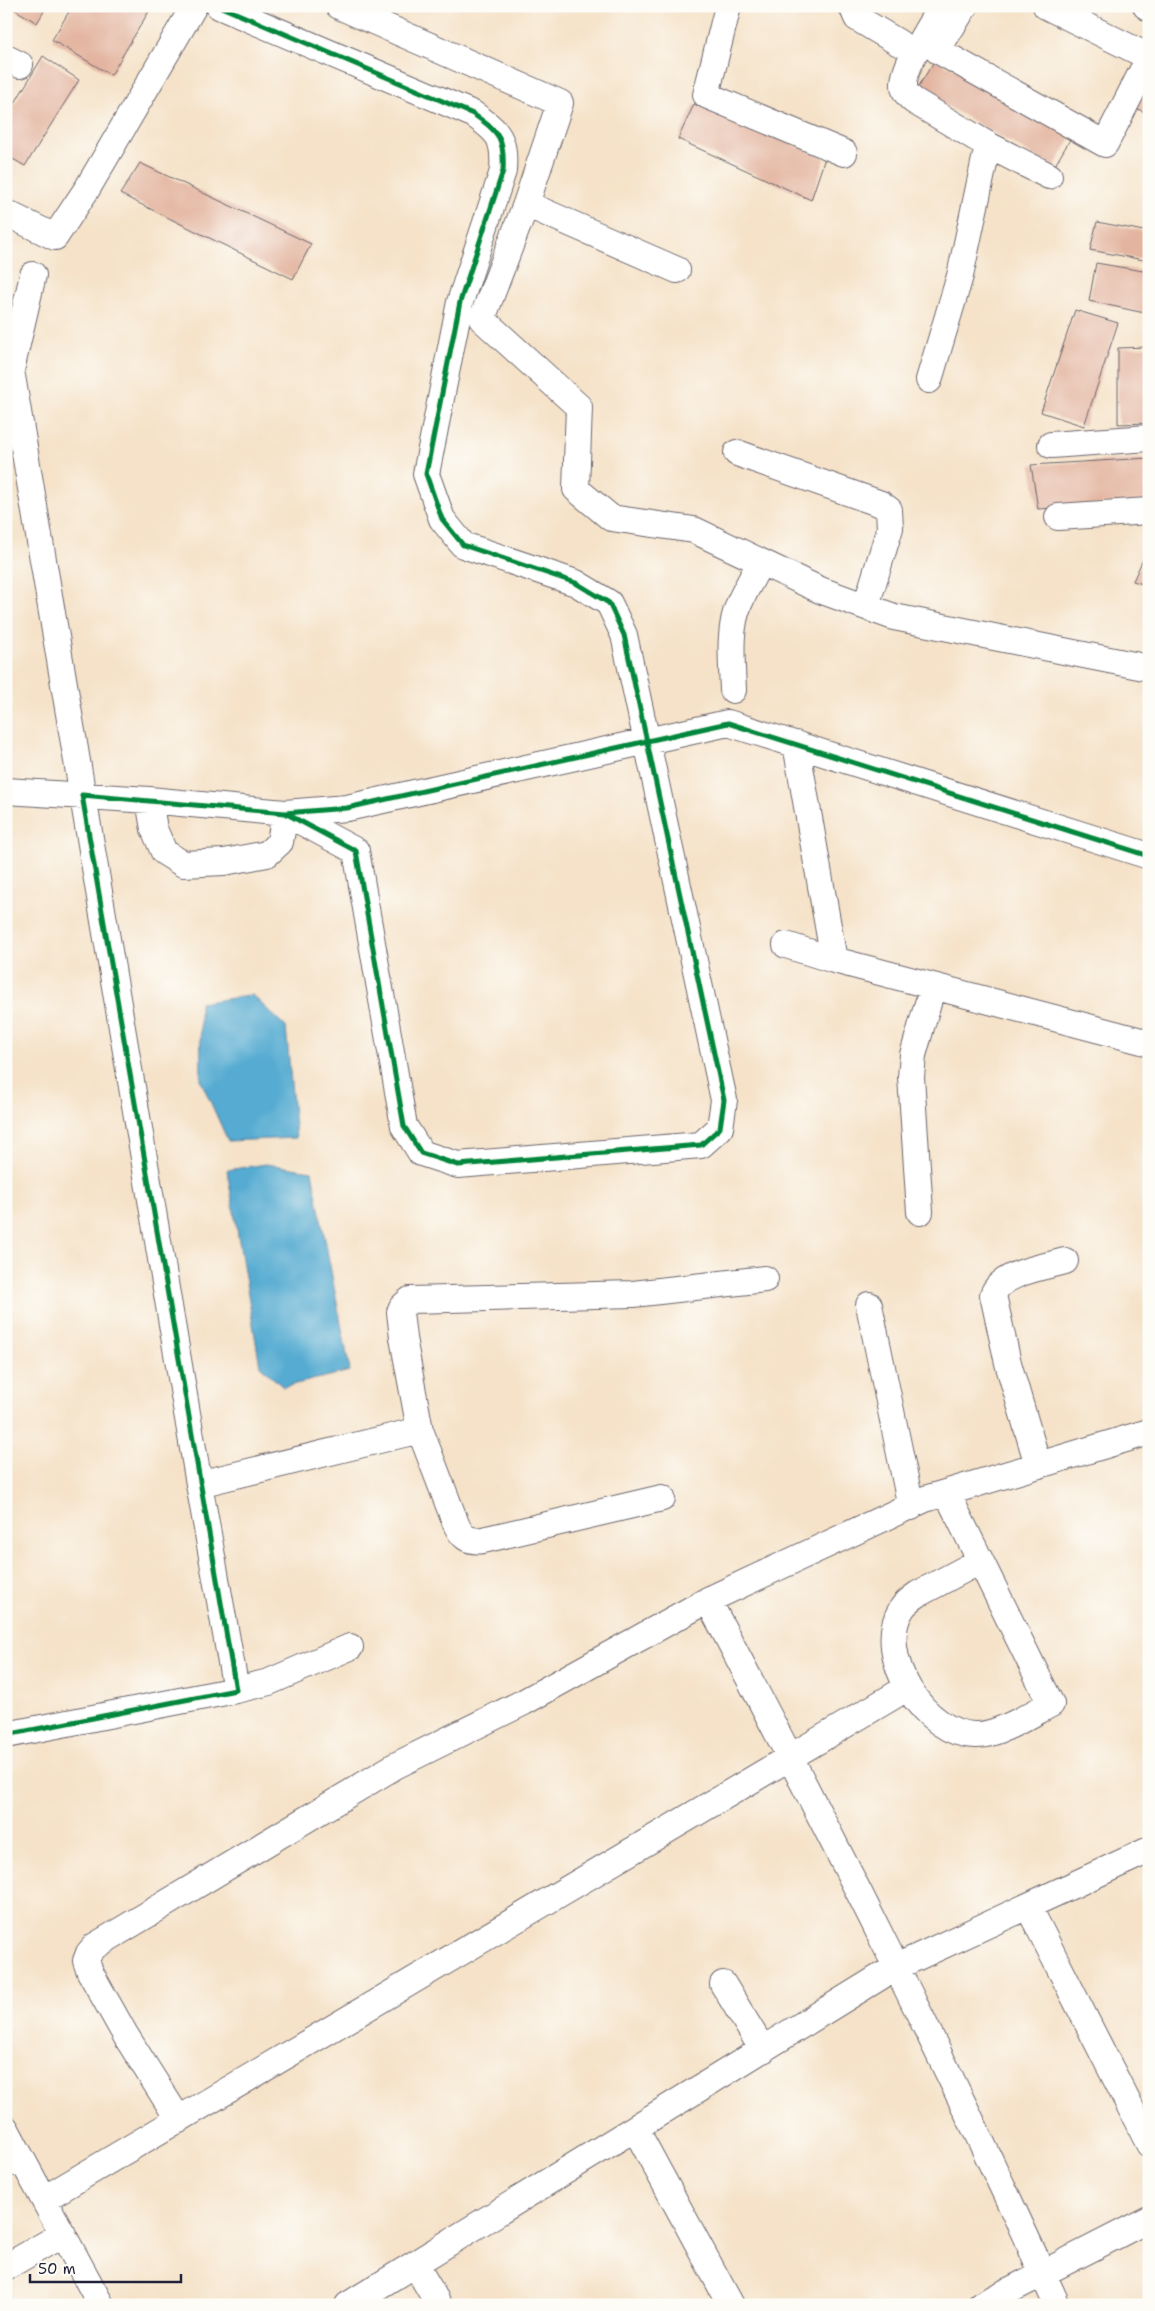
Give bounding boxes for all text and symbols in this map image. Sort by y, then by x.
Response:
scale bar [30,2251,181,2283]
text: 50 m [38,2259,76,2279]

